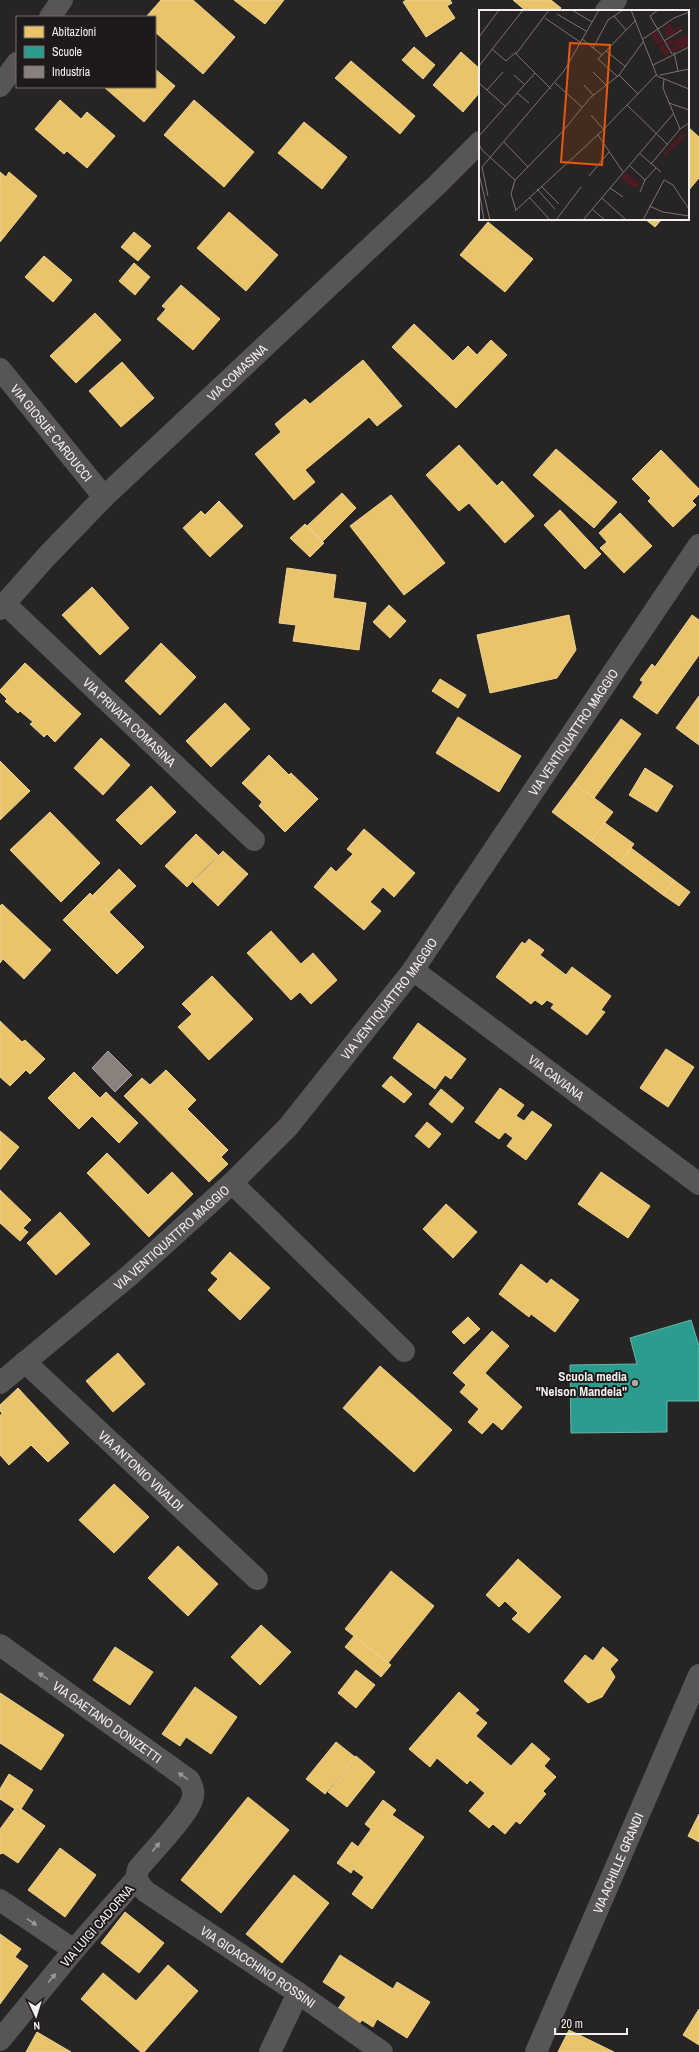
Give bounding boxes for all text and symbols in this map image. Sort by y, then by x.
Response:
inset map [479,10,689,220]
legend [16,16,156,88]
text: Abitazioni [51,24,96,40]
text: Scuole [52,44,82,60]
text: Industria [52,64,91,80]
street label: VIA COMASINA [203,339,271,405]
street label: VIA GIOSUÈ CARDUCCI [7,381,96,485]
street label: VIA VENTIQUATTRO MAGGIO [524,665,622,799]
street label: VIA PRIVATA COMASINA [79,674,180,771]
street label: VIA VENTIQUATTRO MAGGIO [337,934,441,1063]
street label: VIA CAVIANA [525,1051,588,1104]
street label: VIA VENTIQUATTRO MAGGIO [110,1181,233,1293]
place label: Scuola media "Nelson Mandela" [536,1368,627,1400]
marker: Scuola media "Nelson Mandela" [630,1378,640,1388]
street label: VIA ANTONIO VIVALDI [95,1427,187,1515]
one-way arrow [38,1672,48,1680]
street label: VIA GAETANO DONIZETTI [49,1677,165,1767]
one-way arrow [178,1772,188,1780]
street label: VIA ACHILLE GRANDI [589,1810,647,1916]
one-way arrow [151,1842,160,1853]
street label: VIA LUIGI CADORNA [57,1881,138,1971]
one-way arrow [27,1918,37,1926]
street label: VIA GIOACCHINO ROSSINI [197,1922,319,2011]
one-way arrow [47,1973,56,1983]
north arrow [16,1996,56,2036]
scale bar [555,2010,627,2036]
text: 20 m [561,2016,583,2032]
text: N [33,2019,40,2033]

